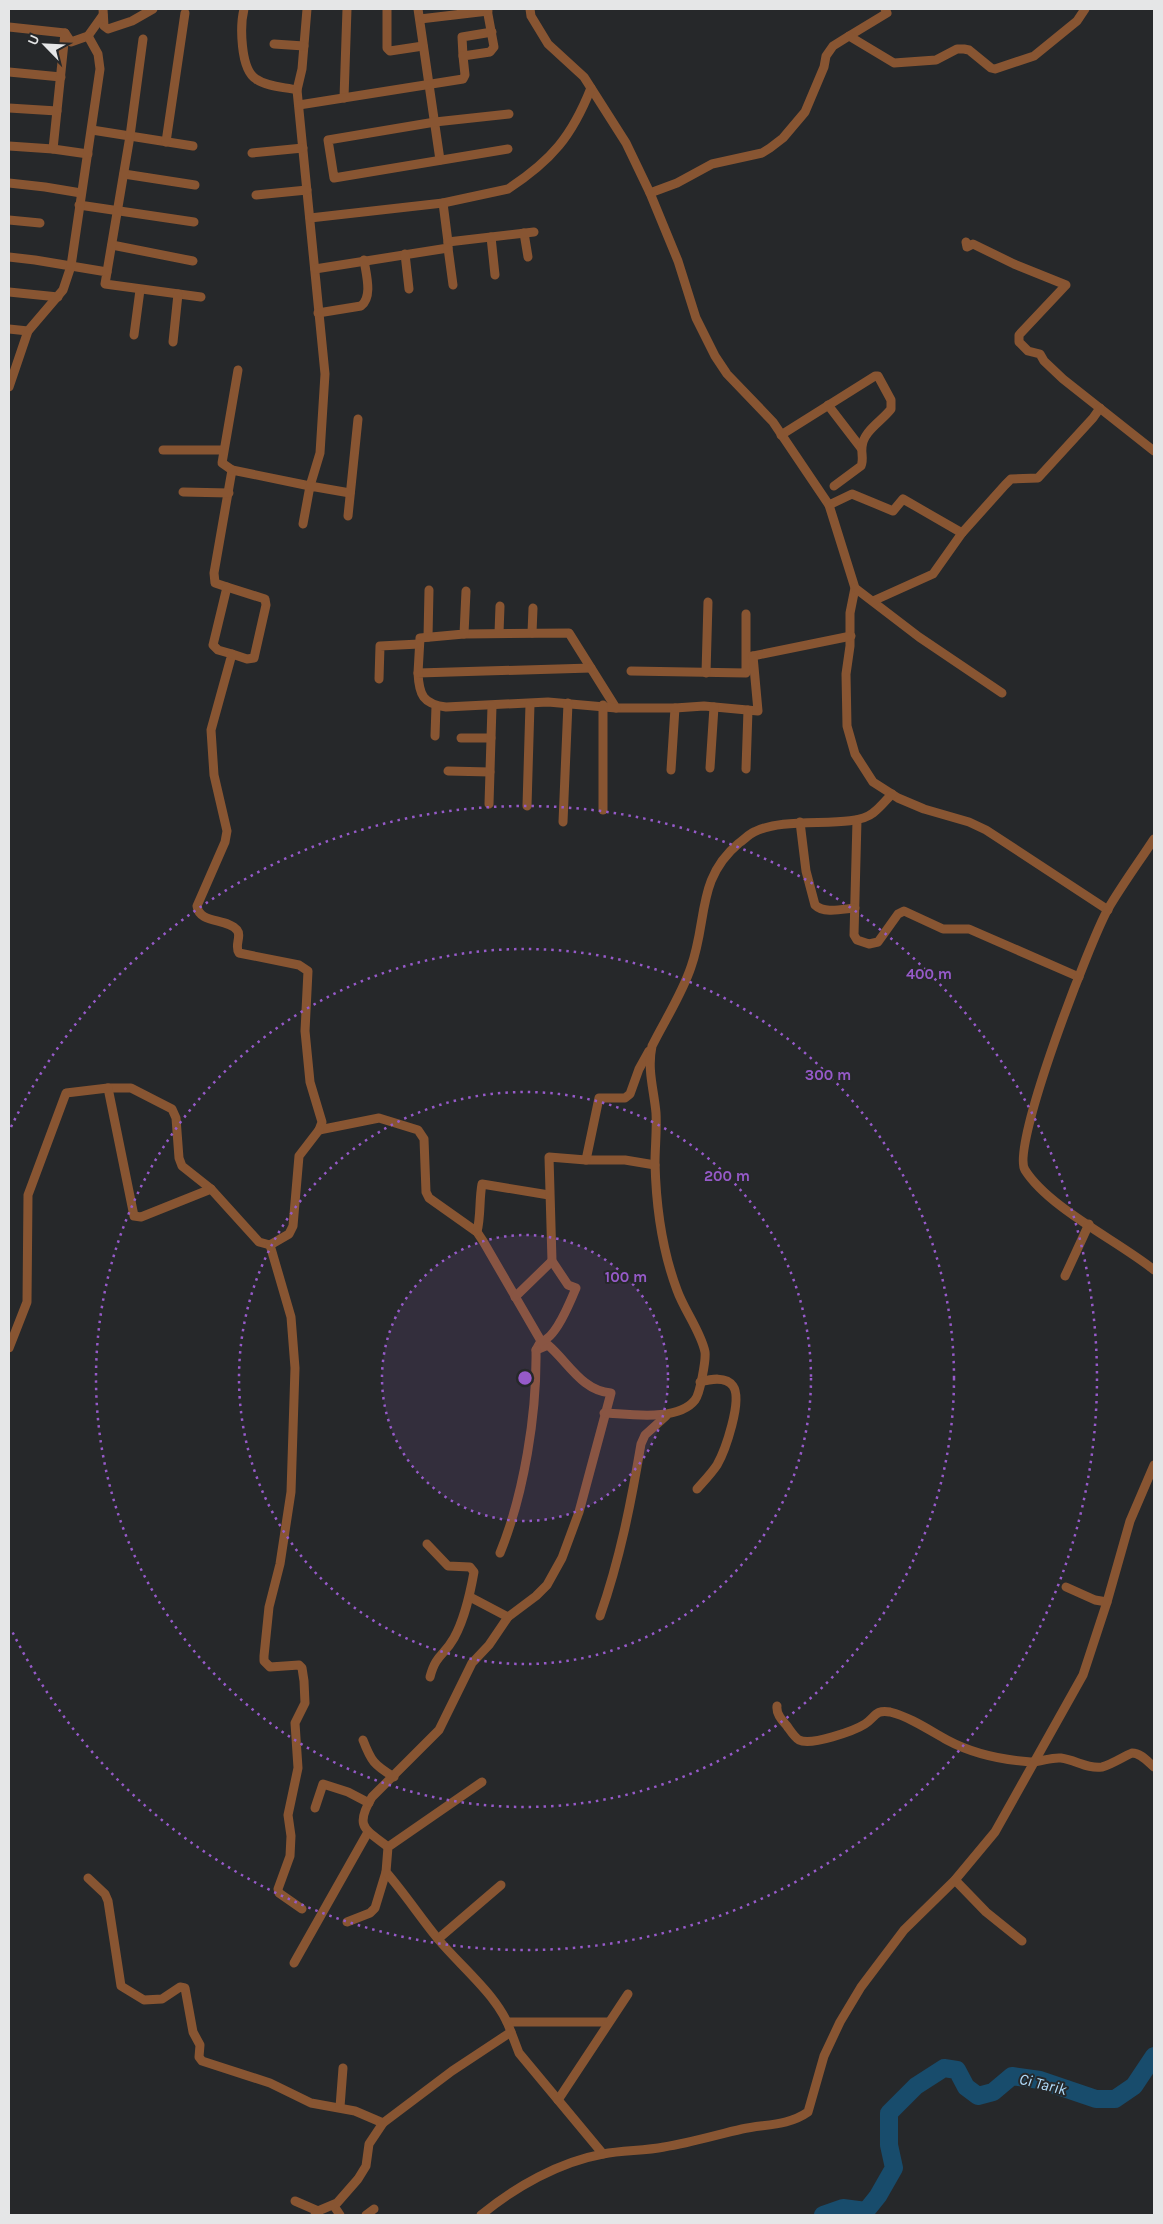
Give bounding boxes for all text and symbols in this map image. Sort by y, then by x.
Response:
north arrow [20,20,70,70]
text: U [24,32,43,48]
text: 400 m [906,965,952,983]
text: 300 m [805,1066,851,1084]
text: 200 m [704,1167,750,1185]
text: 100 m [605,1268,647,1286]
centre of rings [516,1369,534,1387]
water label: Ci Tarik [1017,2069,1070,2099]

